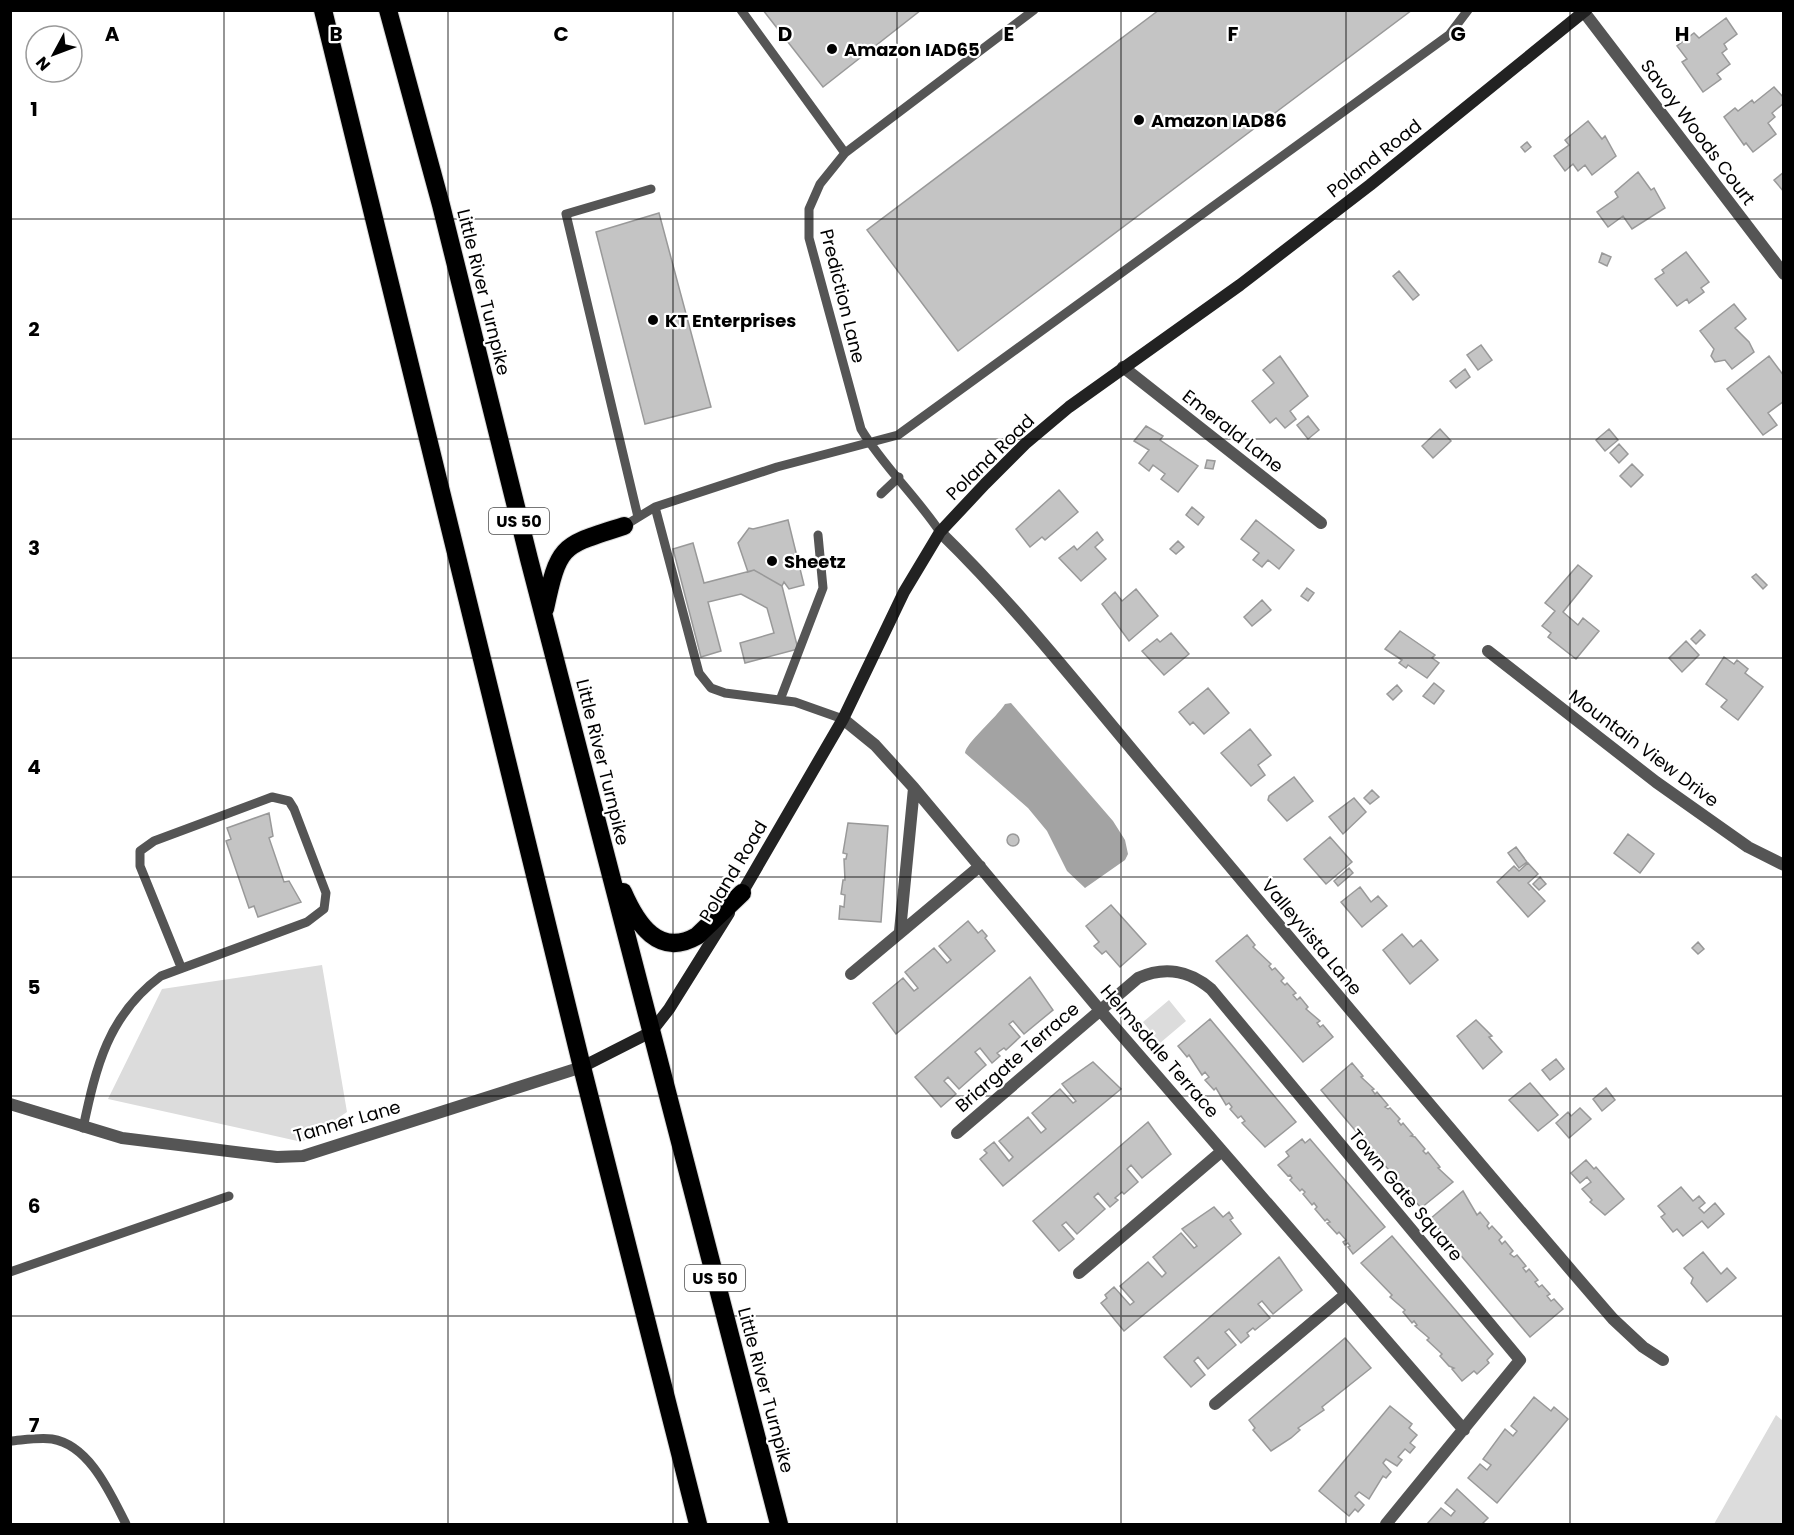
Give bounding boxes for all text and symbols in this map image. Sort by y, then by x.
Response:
text: A [105,20,120,48]
text: B [329,20,343,48]
text: C [553,20,569,48]
text: D [778,20,792,48]
text: E [1004,20,1014,48]
text: F [1228,20,1239,48]
text: G [1450,20,1466,48]
text: H [1675,20,1689,48]
north arrow [24,24,84,84]
place label: Amazon IAD65 [844,37,980,62]
marker: Amazon IAD65 [825,42,839,56]
text: N [30,51,56,76]
street label: Savoy Woods Court [1635,54,1761,210]
text: 1 [30,95,38,123]
place label: Amazon IAD86 [1151,108,1287,133]
marker: Amazon IAD86 [1132,113,1146,127]
street label: Poland Road [1321,113,1427,203]
street label: Little River Turnpike [451,206,517,378]
street label: Prediction Lane [814,226,872,366]
place label: KT Enterprises [665,308,796,333]
marker: KT Enterprises [646,313,660,327]
text: 2 [28,315,40,343]
street label: Emerald Lane [1177,384,1289,478]
street label: Poland Road [940,408,1040,506]
road number: US 50 [489,508,549,534]
text: 3 [28,534,40,562]
place label: Sheetz [784,549,846,574]
marker: Sheetz [765,554,779,568]
street label: Little River Turnpike [570,676,636,848]
street label: Mountain View Drive [1564,683,1724,813]
text: 4 [27,753,41,781]
street label: Poland Road [693,816,773,926]
street label: Valleyvista Lane [1256,874,1368,1000]
text: 5 [28,973,41,1001]
street label: Helmsdale Terrace [1095,979,1225,1123]
street label: Briargate Terrace [950,996,1084,1118]
street label: Tanner Lane [291,1094,403,1148]
street label: Town Gate Square [1343,1124,1469,1266]
text: 6 [28,1192,40,1220]
road number: US 50 [685,1265,745,1291]
street label: Little River Turnpike [732,1304,800,1476]
text: 7 [29,1411,40,1439]

